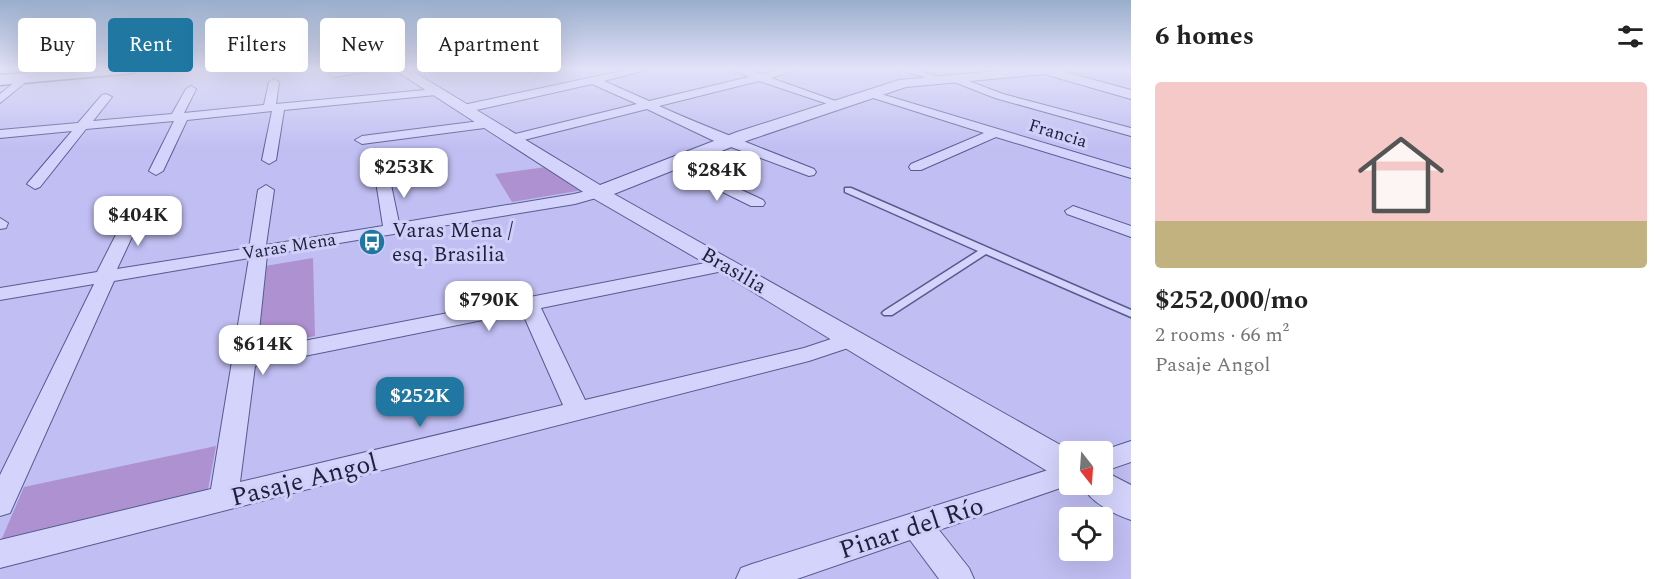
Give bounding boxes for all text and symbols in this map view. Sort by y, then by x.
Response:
text: 6 homes [1155,16,1254,56]
chip: Buy [18,18,96,72]
chip: Rent [108,18,193,72]
chip: Filters [205,18,308,72]
chip: New [320,18,405,72]
chip: Apartment [417,18,561,72]
icon: filters [1614,20,1647,53]
street label: Francia [1025,112,1091,155]
icon: home [1347,121,1455,229]
pin: $253K [362,148,446,199]
pin: $284K [675,151,759,202]
text: $253K [374,152,434,182]
text: $284K [687,155,747,185]
pin: $404K [96,196,180,247]
text: $404K [108,200,168,230]
place label: Varas Mena / esq. Brasilia [392,215,514,271]
street label: Varas Mena [240,226,338,267]
bus stop icon: Varas Mena / esq. Brasilia [357,227,387,257]
street label: Brasilia [695,239,773,303]
text: $252,000/mo [1155,280,1308,320]
pin: $790K [447,281,531,332]
text: $790K [459,285,519,315]
text: 2 rooms · 66 m² [1155,320,1289,350]
pin: $614K [221,325,305,376]
text: $614K [233,329,293,359]
text: Pasaje Angol [1155,350,1270,380]
pin: $252K [378,377,462,428]
text: $252K [390,381,450,411]
north arrow [1059,441,1113,495]
map controls [1059,441,1113,561]
street label: Pasaje Angol [227,442,382,518]
street label: Pinar del Río [834,486,989,570]
button: locate [1059,507,1113,561]

